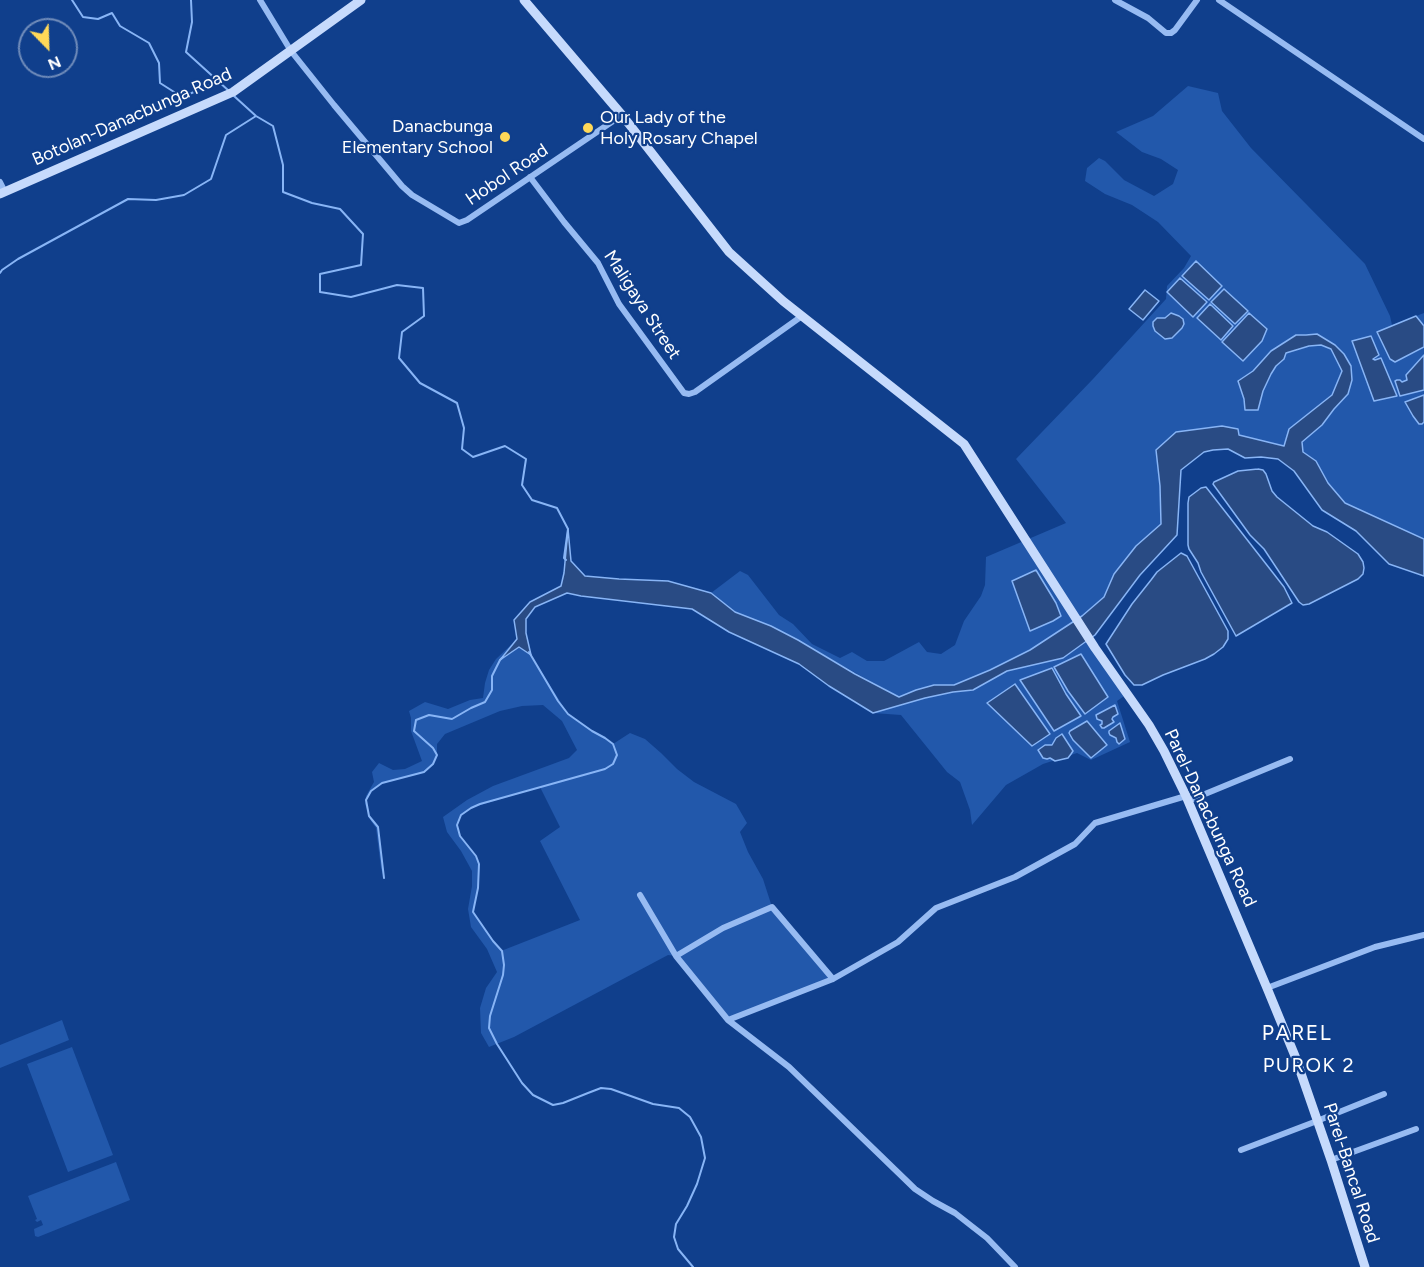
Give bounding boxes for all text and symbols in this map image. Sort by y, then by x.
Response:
north arrow [18,18,78,78]
text: N [45,52,64,74]
street label: Botolan-Danacbunga Road [29,63,235,171]
place label: Our Lady of the Holy Rosary Chapel [600,107,758,150]
place label: Danacbunga Elementary School [342,116,493,158]
marker: Our Lady of the Holy Rosary Chapel [581,121,595,135]
marker: Danacbunga Elementary School [498,130,512,144]
street label: Hobol Road [462,140,552,210]
street label: Maligaya Street [599,247,685,363]
street label: Parel-Danacbunga Road [1159,726,1261,910]
district label: PAREL [1262,1021,1332,1047]
district label: PUROK 2 [1263,1054,1355,1078]
street label: Parel-Bancal Road [1318,1100,1384,1246]

